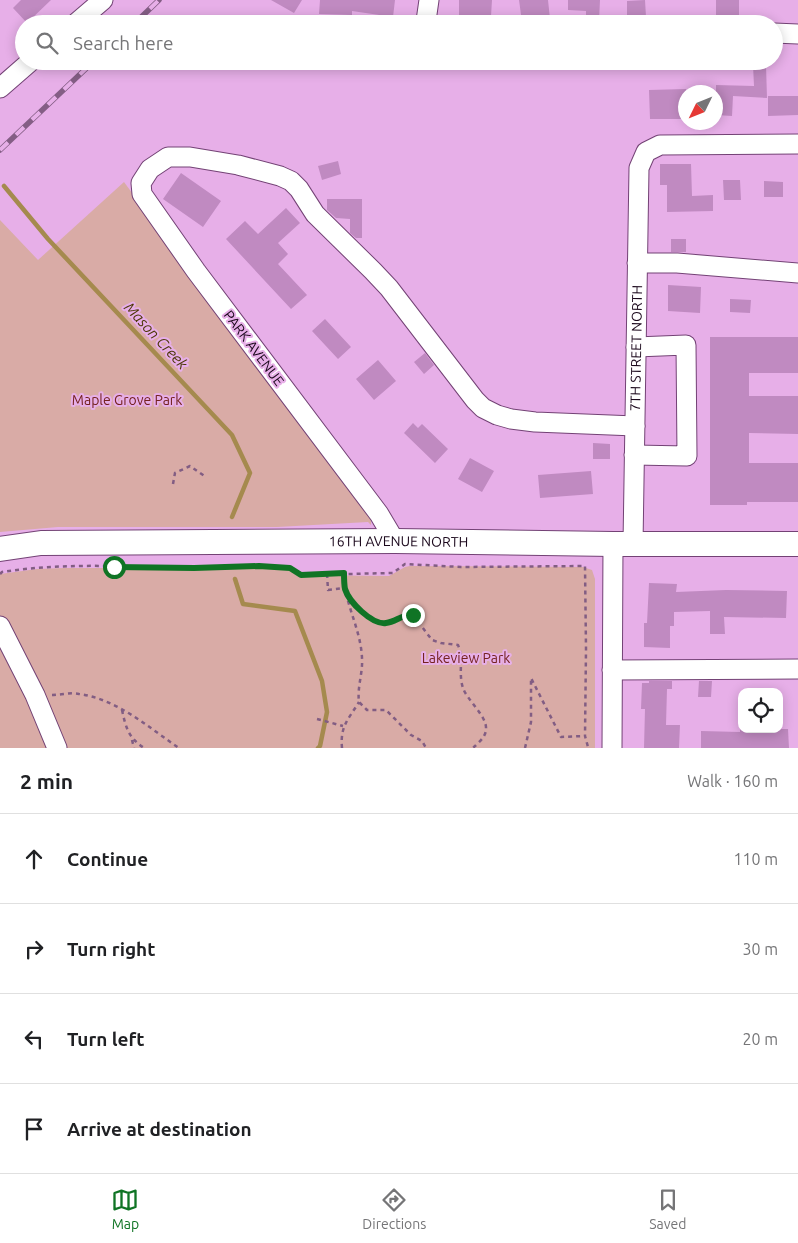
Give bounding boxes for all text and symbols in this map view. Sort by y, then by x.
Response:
search box [15,15,783,70]
icon: search [33,29,61,57]
text: Search here [73,32,173,54]
north arrow [678,85,723,130]
street label: 7TH STREET NORTH [627,285,645,411]
water label: Mason Creek [121,299,192,373]
street label: PARK AVENUE [221,307,288,389]
park label: Maple Grove Park [72,392,182,408]
street label: 16TH AVENUE NORTH [329,533,468,550]
route start [103,556,126,579]
route end [402,604,425,627]
park label: Lakeview Park [422,650,510,666]
map controls [738,688,783,733]
button: locate [738,688,783,733]
text: 2 min [20,769,73,793]
text: Walk · 160 m [687,772,778,790]
icon: ahead [20,845,48,873]
text: Continue [67,848,148,870]
text: 110 m [733,850,778,868]
icon: right [20,935,48,963]
text: Turn right [67,938,155,960]
text: 30 m [742,940,778,958]
icon: left [20,1025,48,1053]
text: Turn left [67,1028,145,1050]
text: 20 m [742,1030,778,1048]
icon: arrive [20,1115,48,1143]
text: Arrive at destination [67,1118,252,1140]
tab: Map [111,1186,139,1232]
tab: Directions [362,1186,426,1232]
tab: Saved [649,1186,687,1232]

